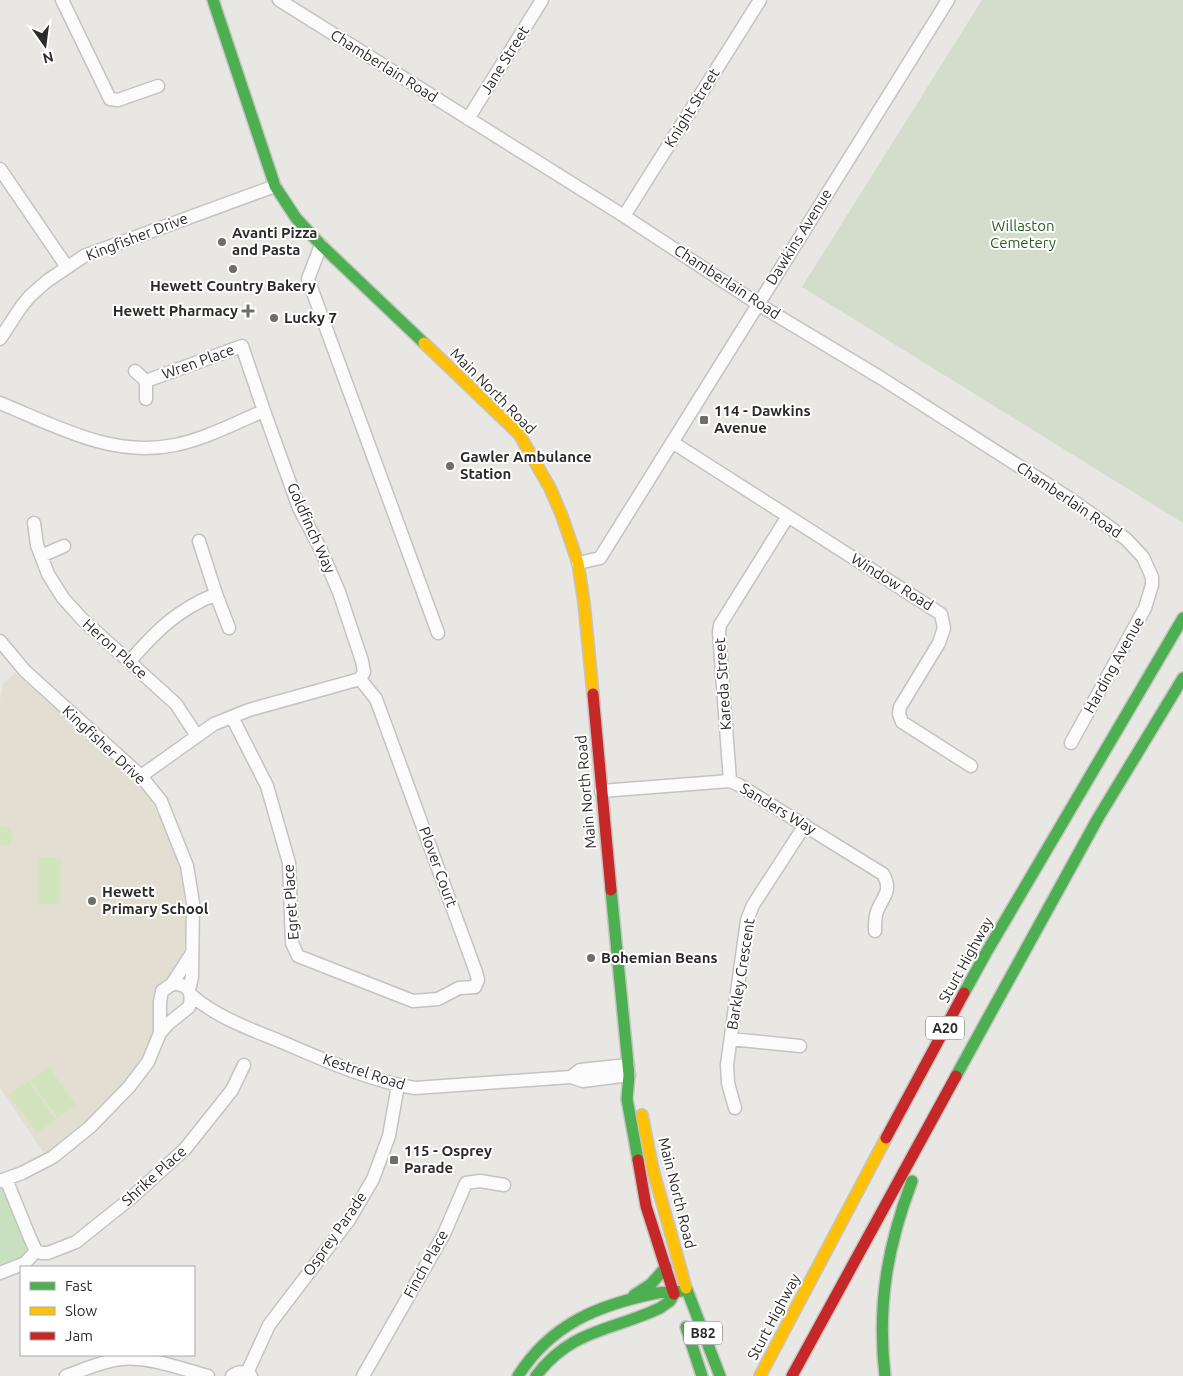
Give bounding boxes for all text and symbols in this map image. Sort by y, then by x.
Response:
north arrow [20,20,70,70]
street label: Jane Street [477,22,532,97]
street label: Chamberlain Road [328,26,441,105]
text: N [41,49,55,67]
street label: Knight Street [661,65,723,150]
street label: Dawkins Avenue [762,186,835,288]
street label: Kingfisher Drive [84,209,190,264]
park label: Willaston Cemetery [990,217,1056,251]
place label: Avanti Pizza and Pasta [232,224,317,258]
marker: Avanti Pizza and Pasta [216,236,228,248]
street label: Chamberlain Road [671,241,783,322]
marker: Hewett Country Bakery [227,263,239,275]
place label: Hewett Country Bakery [150,277,316,294]
place label: Hewett Pharmacy [113,302,238,319]
marker: Hewett Pharmacy [242,305,254,317]
place label: Lucky 7 [284,309,337,326]
marker: Lucky 7 [268,312,280,324]
street label: Wren Place [159,341,236,382]
street label: Main North Road [447,344,540,437]
place label: 114 - Dawkins Avenue [714,402,811,436]
marker: 114 - Dawkins Avenue [698,414,710,426]
place label: Gawler Ambulance Station [460,448,592,482]
street label: Chamberlain Road [1014,458,1125,541]
marker: Gawler Ambulance Station [444,460,456,472]
street label: Goldfinch Way [284,480,339,575]
street label: Window Road [848,550,936,614]
street label: Harding Avenue [1080,614,1147,716]
street label: Heron Place [80,615,151,682]
street label: Kareda Street [711,637,734,731]
street label: Kingfisher Drive [59,702,149,788]
street label: Main North Road [572,735,599,850]
street label: Sanders Way [737,779,819,838]
street label: Plover Court [416,824,461,910]
street label: Egret Place [279,864,302,941]
place label: Hewett Primary School [102,883,209,917]
marker: Hewett Primary School [86,895,98,907]
street label: Sturt Highway [935,914,996,1005]
street label: Barkley Crescent [723,917,758,1031]
place label: Bohemian Beans [601,949,718,966]
marker: Bohemian Beans [585,952,597,964]
road number: A20 [926,1016,964,1040]
street label: Kestrel Road [321,1050,407,1093]
street label: Main North Road [655,1136,700,1250]
street label: Shrike Place [118,1142,189,1209]
place label: 115 - Osprey Parade [404,1142,492,1176]
marker: 115 - Osprey Parade [388,1154,400,1166]
street label: Osprey Parade [299,1188,370,1279]
street label: Finch Place [400,1227,451,1301]
legend [20,1266,195,1356]
street label: Sturt Highway [744,1271,803,1363]
text: Fast [65,1277,93,1294]
text: Slow [65,1302,98,1319]
road number: B82 [684,1322,722,1345]
text: Jam [65,1327,93,1344]

